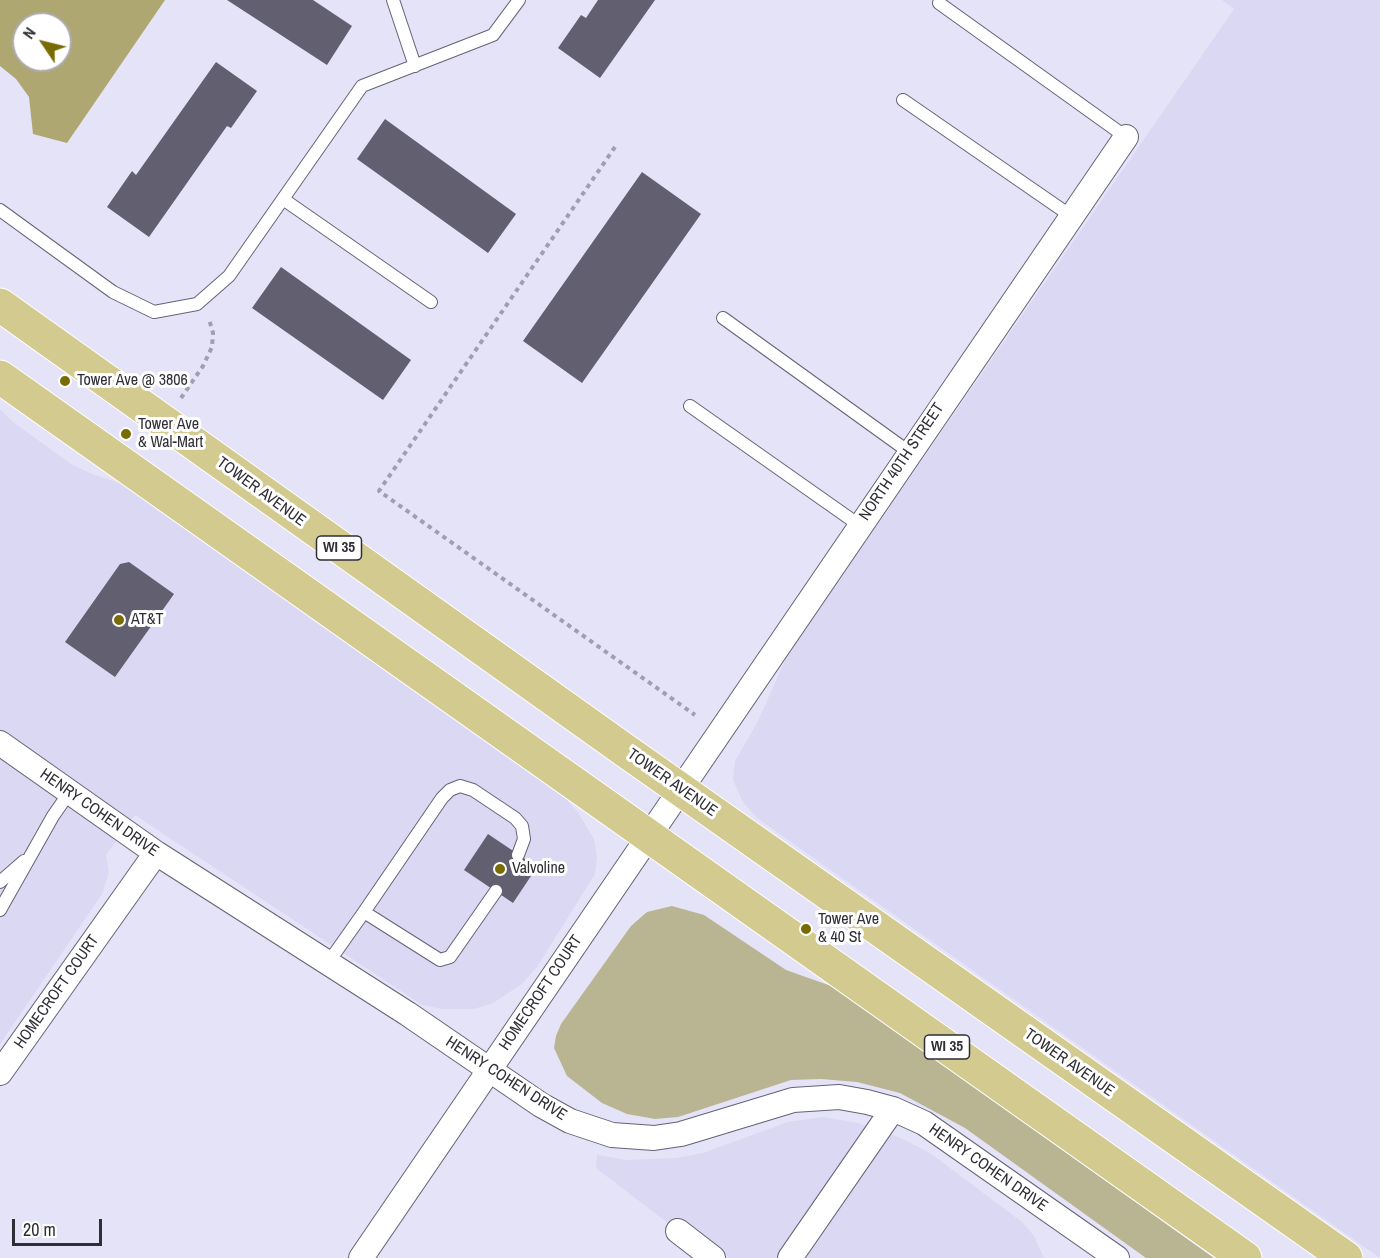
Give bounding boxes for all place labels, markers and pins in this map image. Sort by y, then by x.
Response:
place label: Tower Ave @ 3806 [77,371,188,391]
marker: Tower Ave @ 3806 [58,374,72,388]
place label: Tower Ave & Wal-Mart [138,415,203,453]
marker: Tower Ave & Wal-Mart [119,427,133,441]
place label: AT&T [131,610,164,630]
marker: AT&T [112,613,126,627]
place label: Valvoline [512,859,565,879]
marker: Valvoline [493,862,507,876]
place label: Tower Ave & 40 St [818,910,879,948]
marker: Tower Ave & 40 St [799,922,813,936]

